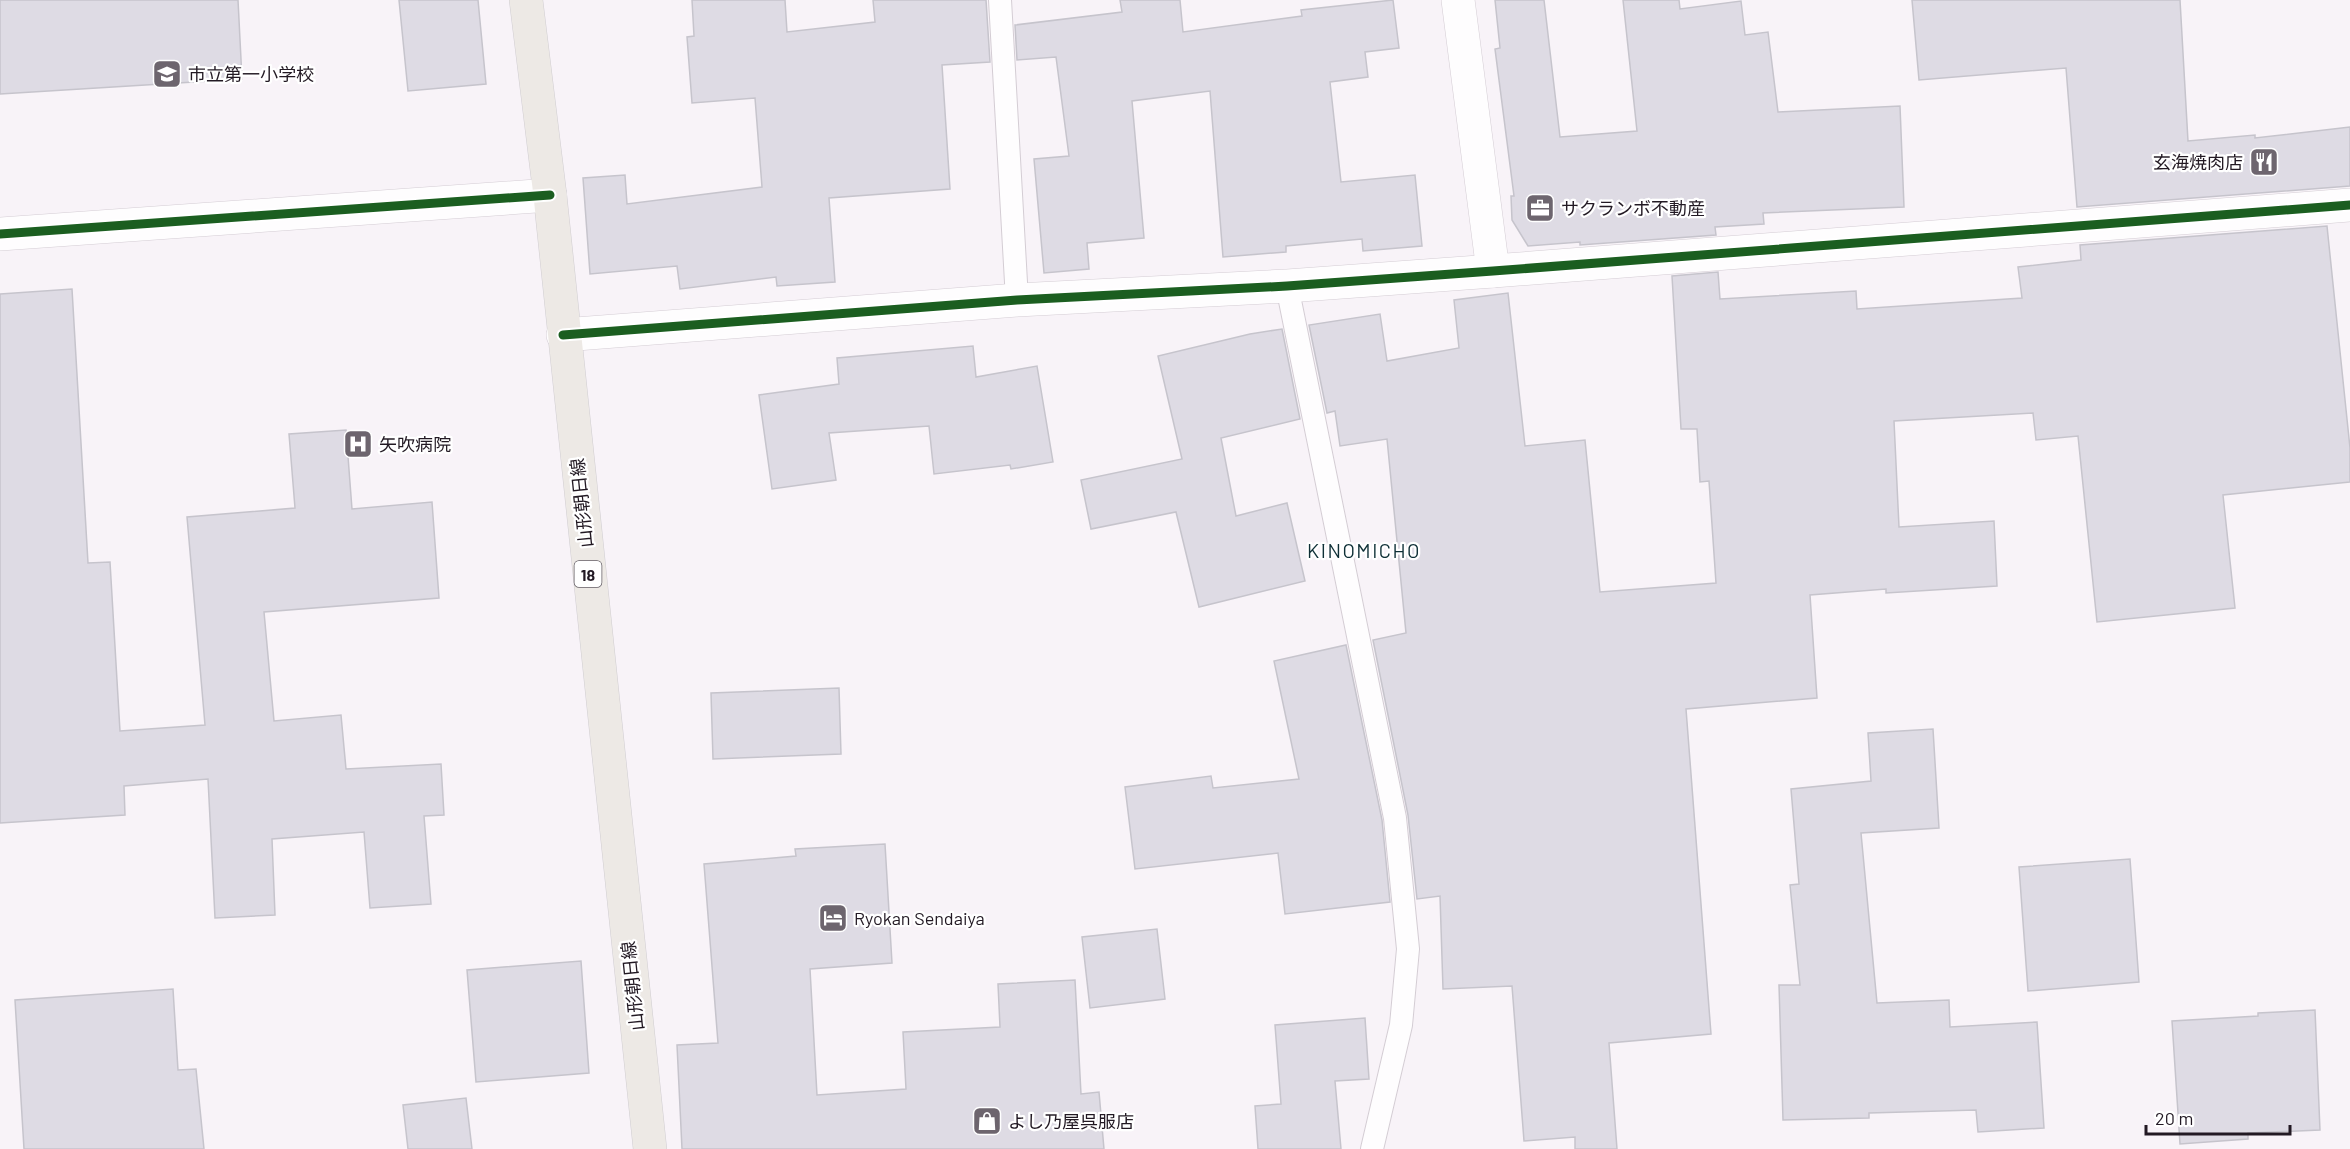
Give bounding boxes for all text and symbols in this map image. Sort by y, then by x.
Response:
school or university icon: 市立第一小学校 [151,58,183,90]
place label: 市立第一小学校 [188,63,314,85]
restaurant icon: 玄海焼肉店 [2248,146,2280,178]
place label: 玄海焼肉店 [2153,151,2243,173]
office icon: サクランボ不動産 [1524,192,1556,224]
place label: サクランボ不動産 [1561,197,1705,219]
hospital icon: 矢吹病院 [342,428,374,460]
place label: 矢吹病院 [379,433,451,455]
street label: 山形朝日線 [565,457,597,549]
district label: KINOMICHO [1307,538,1421,562]
road number: 18 [574,561,602,587]
hotel icon: Ryokan Sendaiya [817,902,849,934]
place label: Ryokan Sendaiya [854,907,985,929]
street label: 山形朝日線 [616,940,648,1032]
scale bar [2146,1098,2290,1136]
shop icon: よし乃屋呉服店 [971,1105,1003,1137]
text: 20 m [2155,1107,2193,1129]
place label: よし乃屋呉服店 [1008,1110,1134,1132]

